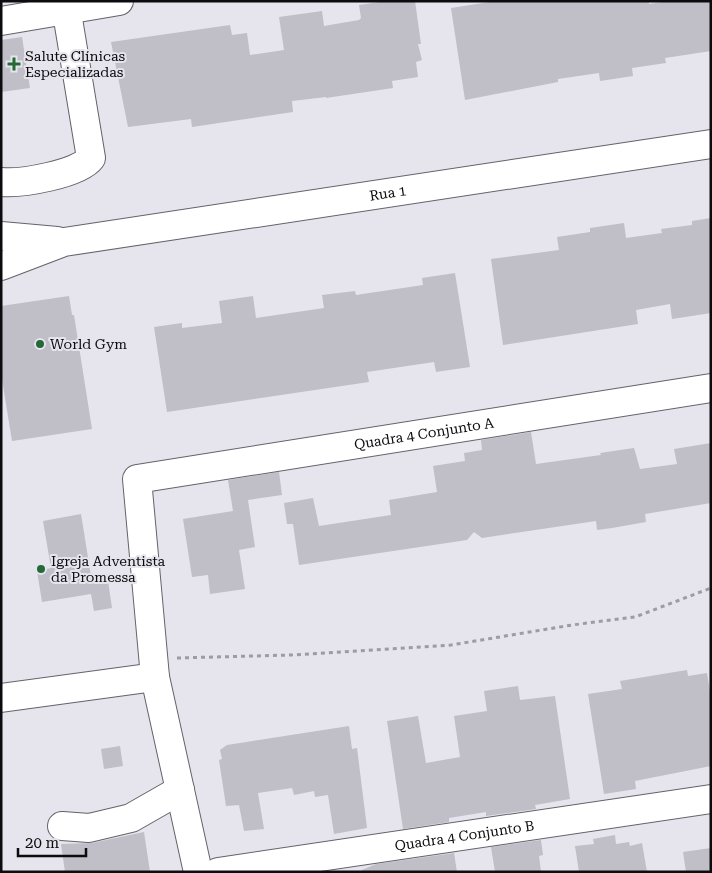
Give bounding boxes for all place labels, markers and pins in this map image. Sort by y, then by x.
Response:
place label: Salute Clínicas Especializadas [25,48,125,80]
marker: Salute Clínicas Especializadas [7,57,21,71]
place label: World Gym [50,336,127,352]
marker: World Gym [34,338,46,350]
place label: Igreja Adventista da Promessa [51,553,166,585]
marker: Igreja Adventista da Promessa [35,563,47,575]

